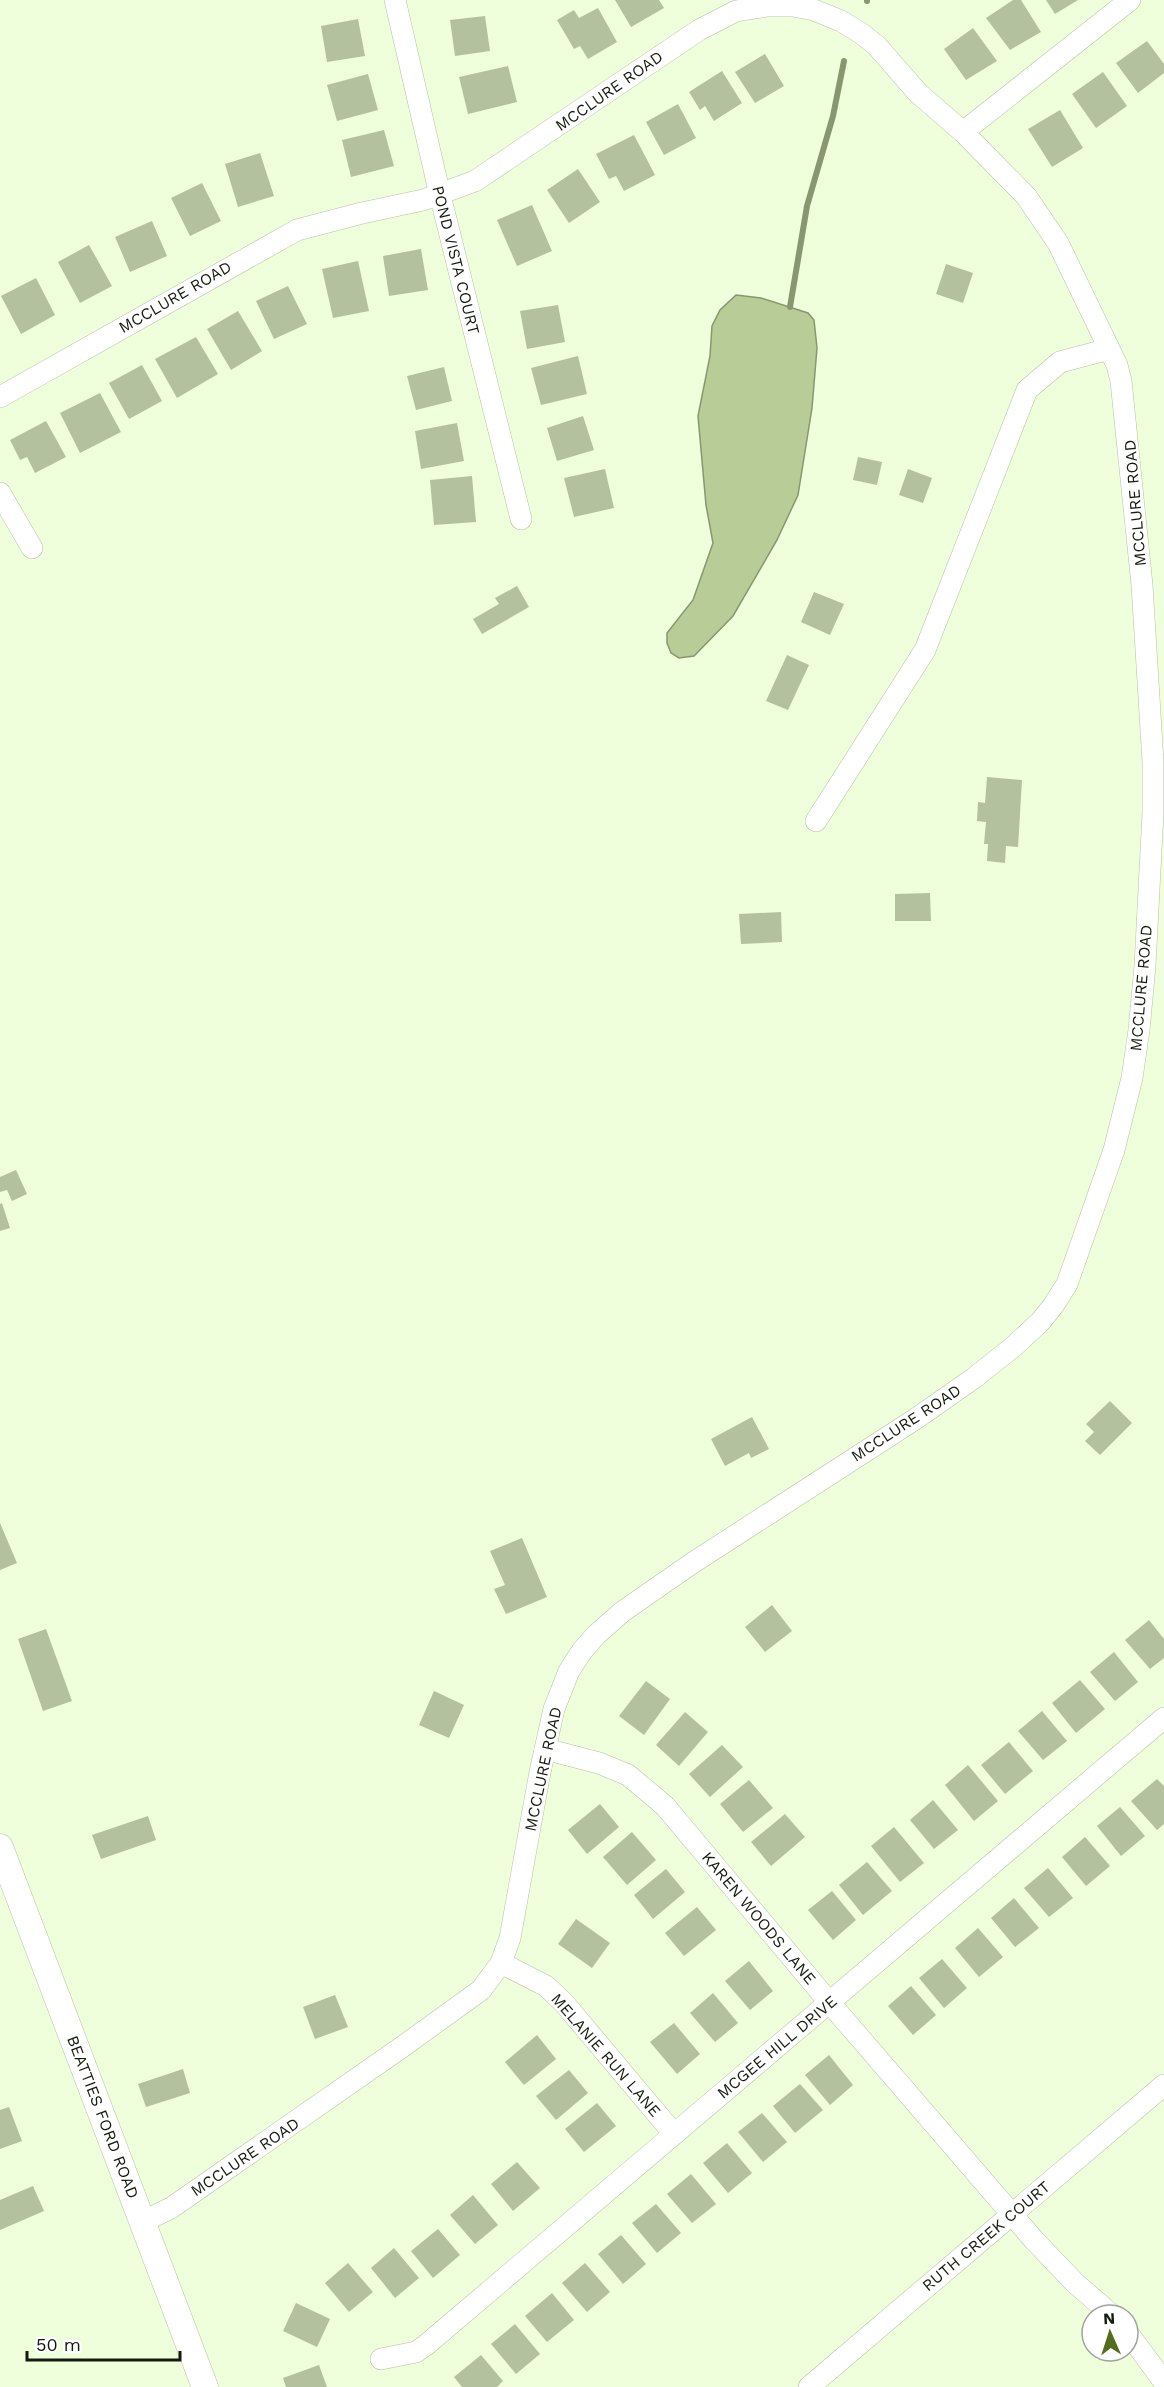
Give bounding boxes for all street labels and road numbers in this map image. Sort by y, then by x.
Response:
street label: MCCLURE ROAD [552,47,666,135]
street label: POND VISTA COURT [428,184,484,337]
street label: MCCLURE ROAD [115,257,235,337]
street label: MCCLURE ROAD [1120,439,1150,567]
street label: MCCLURE ROAD [1126,924,1156,1052]
street label: MCCLURE ROAD [848,1380,964,1466]
street label: MCCLURE ROAD [521,1705,565,1833]
street label: KAREN WOODS LANE [698,1848,820,1988]
street label: MELANIE RUN LANE [547,1989,665,2121]
street label: MCGEE HILL DRIVE [713,1991,841,2103]
street label: BEATTIES FORD ROAD [63,2033,143,2201]
street label: MCCLURE ROAD [187,2114,303,2200]
street label: RUTH CREEK COURT [918,2177,1054,2295]

